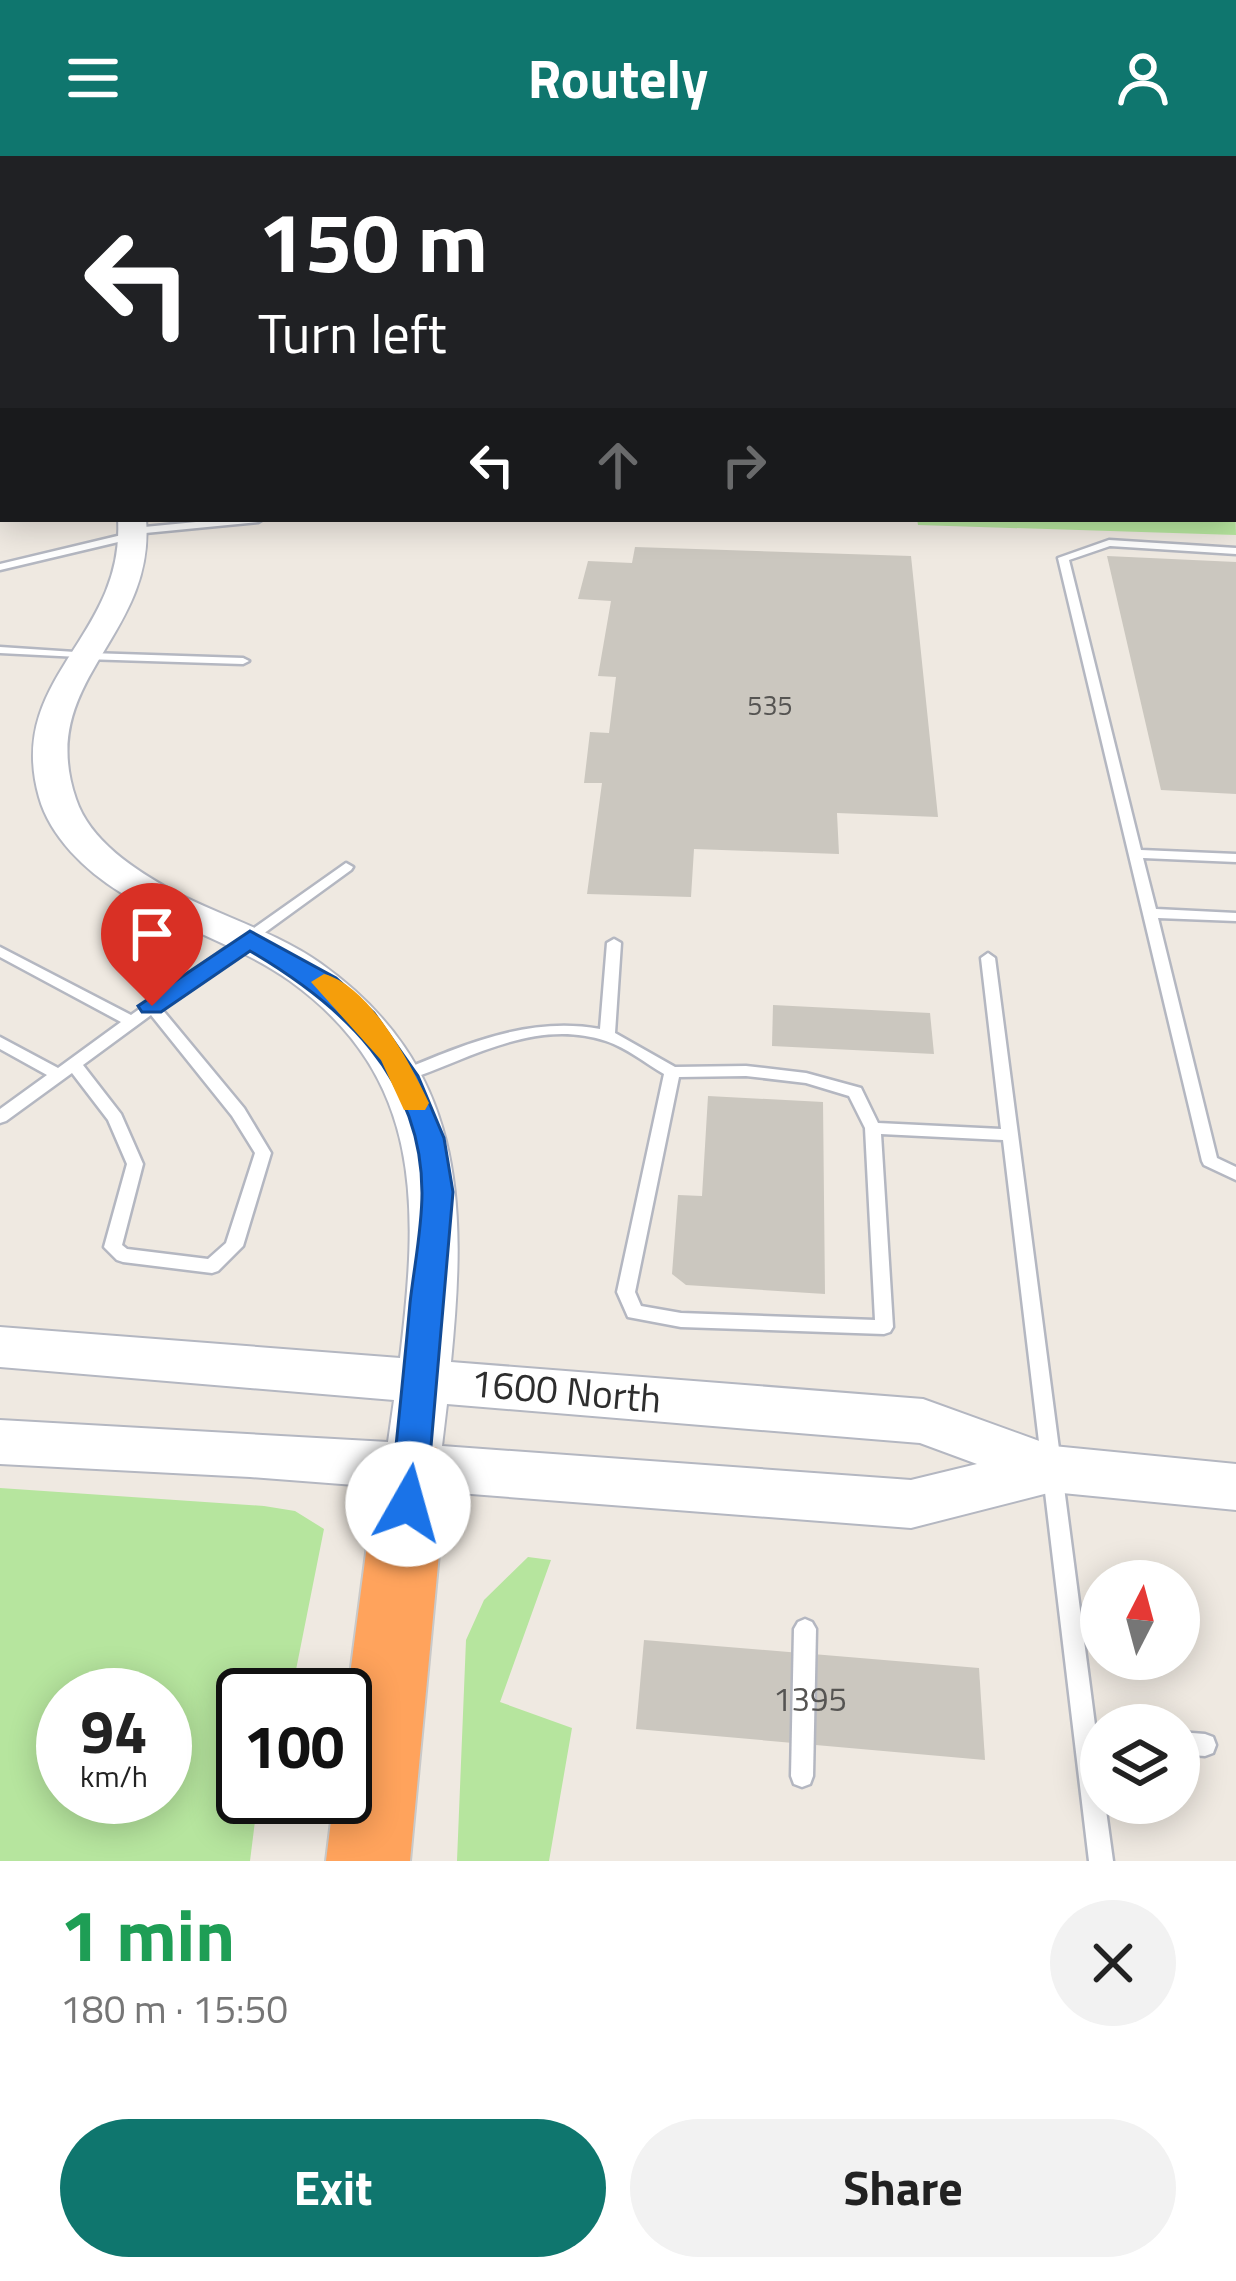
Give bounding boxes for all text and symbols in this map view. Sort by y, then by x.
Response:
text: Routely [528,37,708,119]
icon: menu [60,45,126,111]
icon: person [1110,45,1176,111]
text: 150 m [258,177,488,305]
icon: left [60,204,216,360]
text: Turn left [258,292,447,374]
icon: left [459,432,525,498]
icon: ahead [585,432,651,498]
icon: right [711,432,777,498]
house number: 535 [747,684,793,725]
pin [101,883,203,1006]
icon: arrive [119,901,185,967]
street label: 1600 North [468,1352,664,1428]
position arrow [345,1441,471,1567]
north arrow [1080,1560,1200,1680]
map controls [1080,1560,1200,1824]
speed limit sign: 100 [216,1668,372,1824]
house number: 1395 [773,1674,847,1724]
text: 94 [80,1685,148,1776]
button: layers [1080,1704,1200,1824]
text: km/h [80,1753,148,1799]
text: 1 min [60,1879,235,1989]
button: close [1050,1900,1176,2026]
text: 180 m · 15:50 [60,1979,288,2038]
button: Exit [60,2119,606,2257]
button: Share [630,2119,1176,2257]

